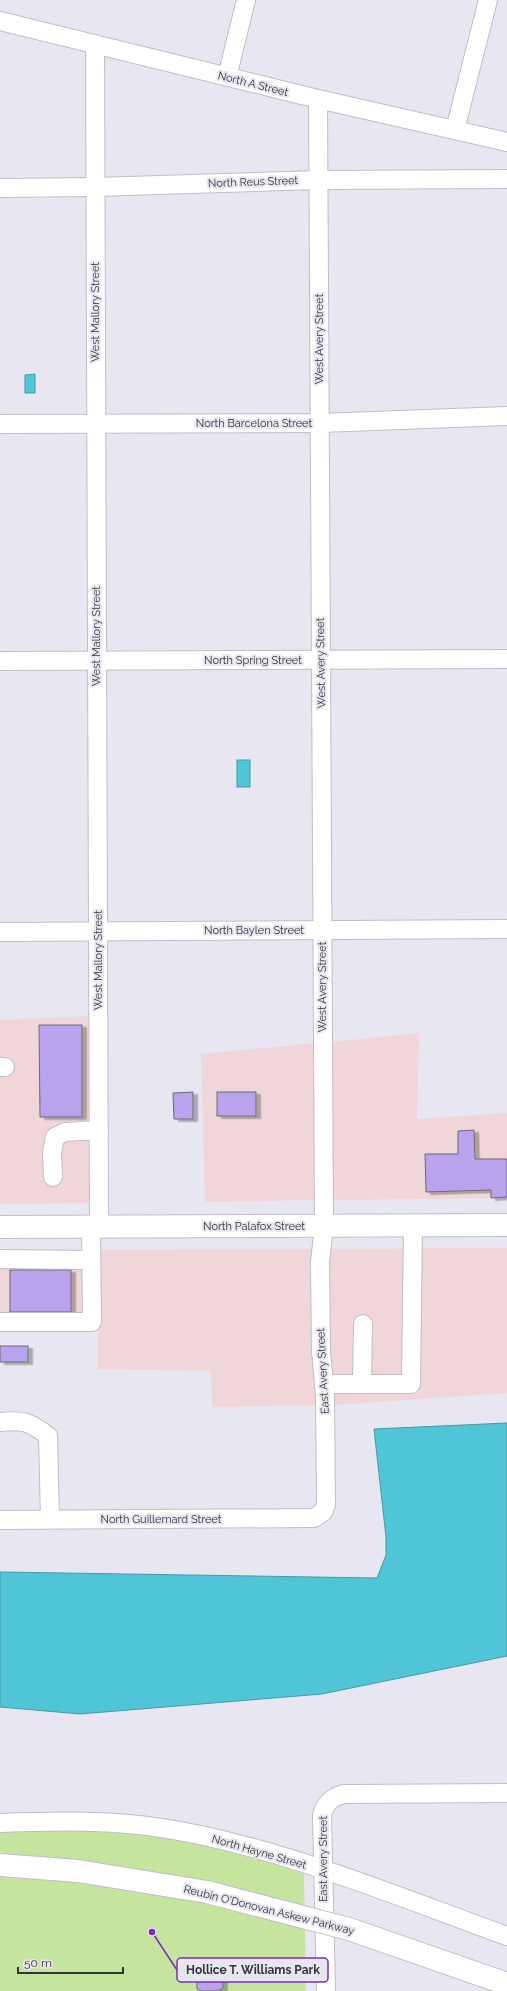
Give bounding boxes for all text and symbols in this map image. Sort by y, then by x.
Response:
street label: North A Street [217,69,290,99]
street label: North Reus Street [208,174,299,190]
street label: West Mallory Street [89,262,102,362]
street label: West Avery Street [313,293,326,384]
street label: North Barcelona Street [196,417,313,430]
street label: West Mallory Street [90,586,103,686]
street label: West Avery Street [314,617,328,708]
street label: North Spring Street [204,654,302,667]
street label: West Mallory Street [92,910,105,1010]
street label: North Baylen Street [204,924,304,937]
street label: West Avery Street [316,941,329,1032]
street label: North Palafox Street [203,1220,305,1233]
street label: East Avery Street [314,1327,332,1414]
street label: North Guillemard Street [101,1513,222,1526]
street label: East Avery Street [317,1816,330,1902]
street label: North Hayne Street [210,1832,308,1872]
street label: Reubin O'Donovan Askew Parkway [182,1882,356,1938]
scale bar [18,1949,123,1975]
text: 50 m [24,1956,52,1970]
callout: Hollice T. Williams Park [177,1958,328,1982]
text: Hollice T. Williams Park [186,1963,320,1977]

